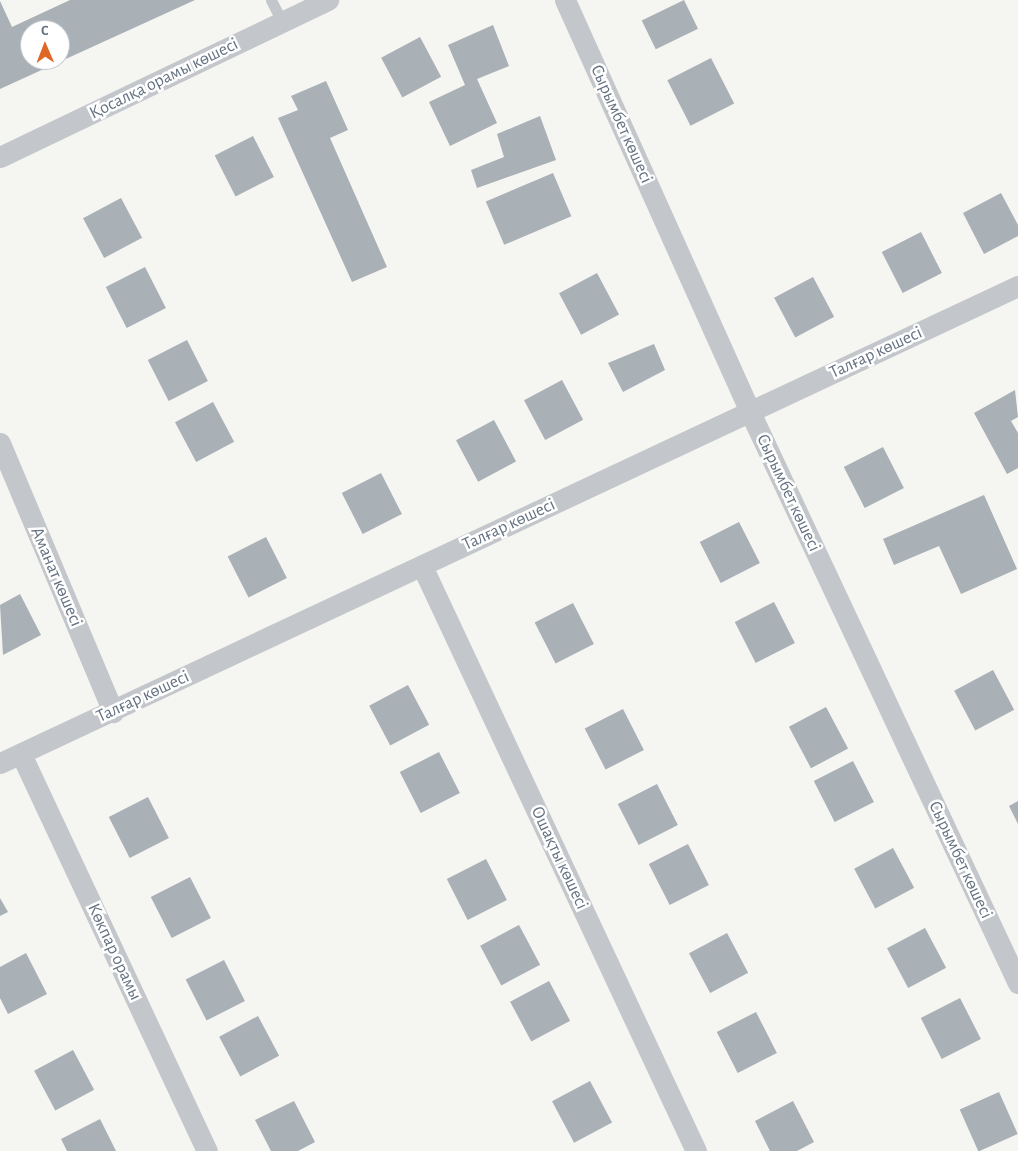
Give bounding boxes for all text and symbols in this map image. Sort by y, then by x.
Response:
north arrow [20,20,70,70]
text: С [41,24,49,38]
street label: Қосалқа орамы көшесі [86,34,242,124]
street label: Сырымбет көшесі [585,61,657,187]
street label: Талғар көшесі [826,322,926,384]
street label: Сырымбет көшесі [751,431,825,555]
street label: Талғар көшесі [459,494,559,556]
street label: Аманат көшесі [25,524,87,630]
street label: Талғар көшесі [93,666,193,728]
street label: Сырымбет көшесі [923,798,997,922]
street label: Ошақты көшесі [526,803,592,913]
street label: Көкпар орамы [82,900,146,1004]

